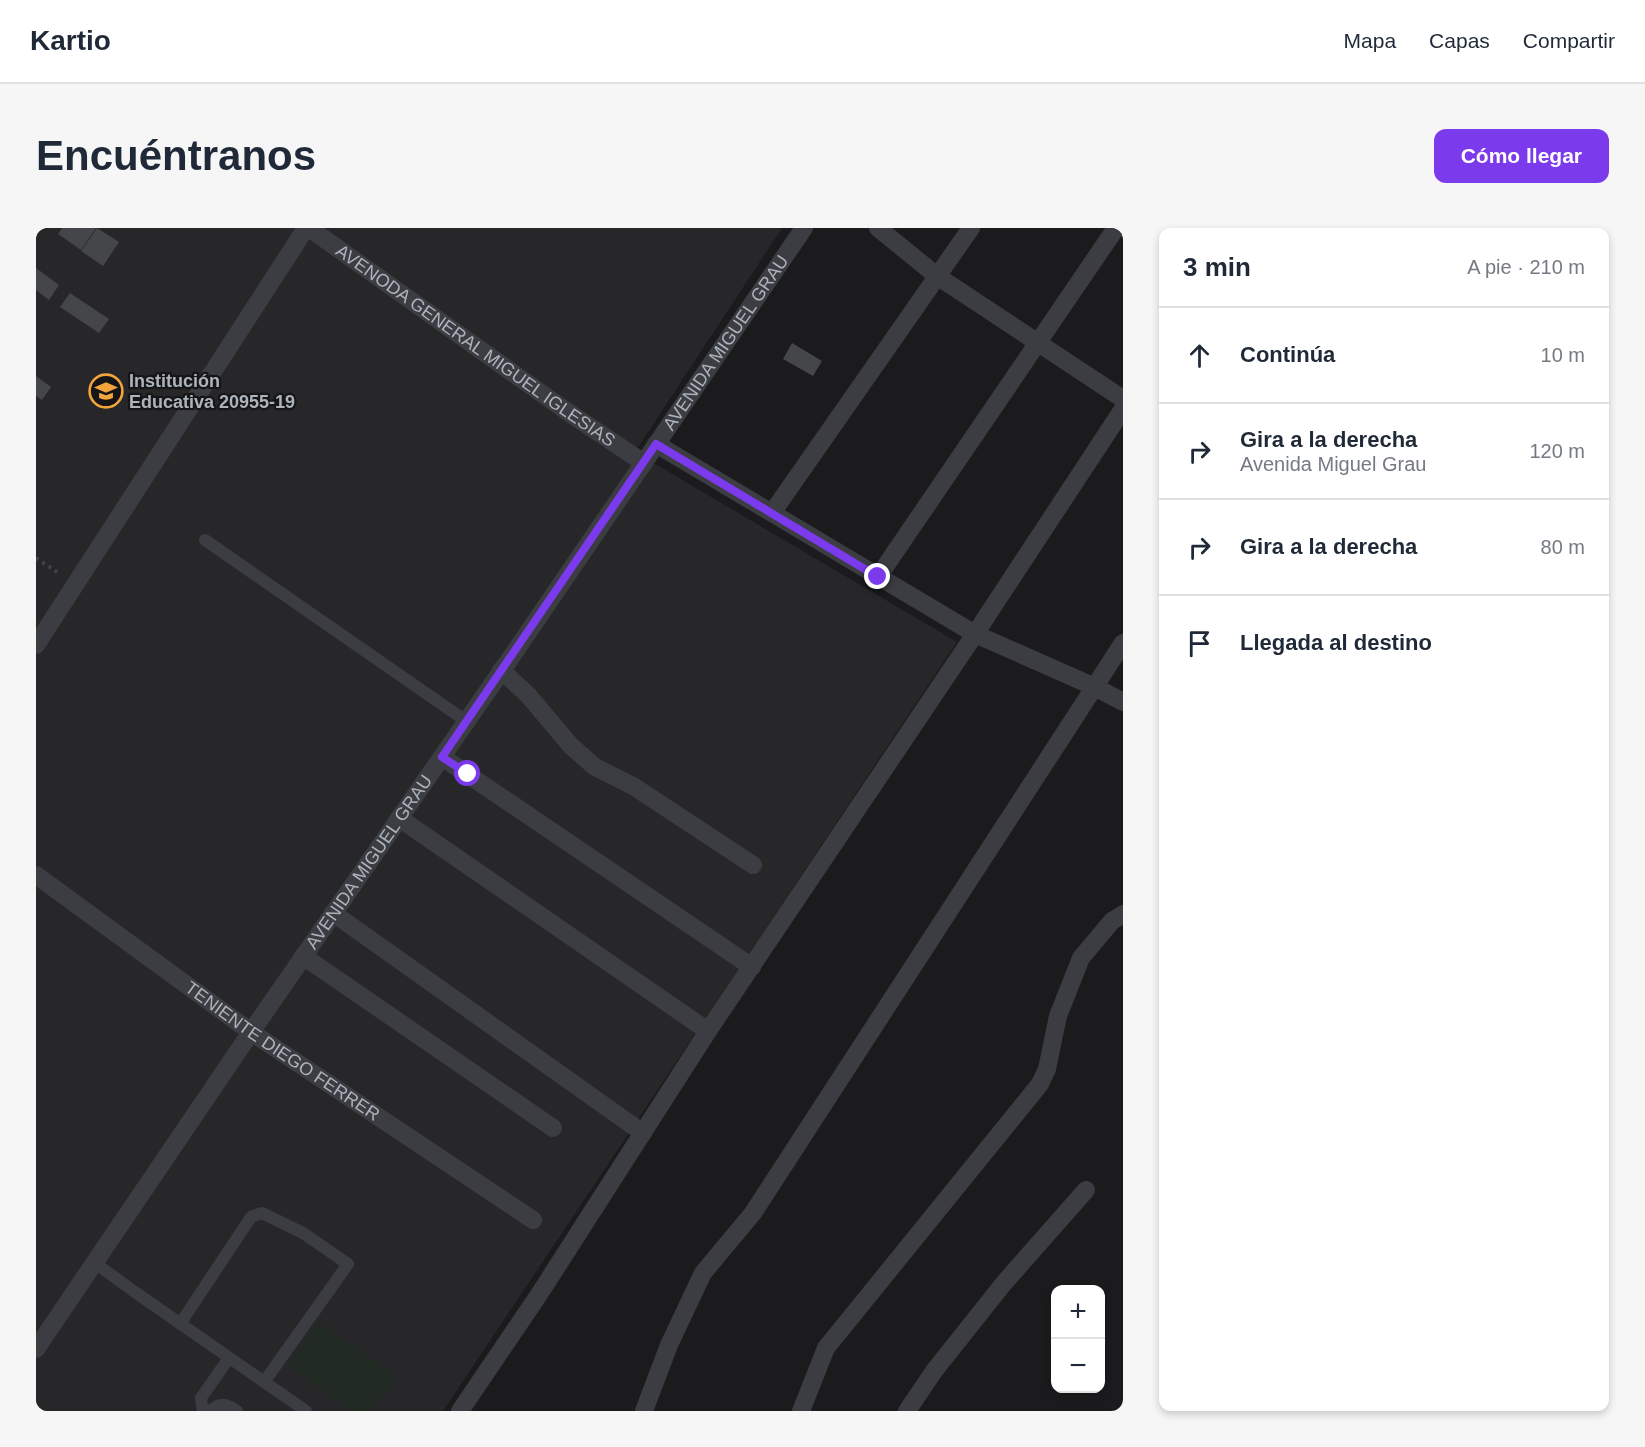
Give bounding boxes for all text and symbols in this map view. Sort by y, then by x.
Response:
text: Kartio [30,25,111,56]
text: Mapa [1344,29,1396,52]
text: Capas [1429,29,1490,52]
text: Compartir [1523,29,1615,52]
button: Cómo llegar [1434,129,1609,183]
text: Encuéntranos [36,132,316,179]
street label: AVENODA GENERAL MIGUEL IGLESIAS [332,241,619,451]
street label: AVENIDA MIGUEL GRAU [659,251,792,434]
text: 3 min [1183,252,1251,282]
text: A pie · 210 m [1467,256,1585,278]
icon: ahead [1183,339,1216,372]
text: Continúa [1240,342,1335,367]
text: 10 m [1541,344,1585,366]
place label: Institución Educativa 20955-19 [129,371,295,412]
school or university icon: Institución Educativa 20955-19 [88,373,124,409]
text: Gira a la derecha [1240,427,1417,452]
icon: right [1183,435,1216,468]
text: 120 m [1529,440,1585,462]
text: Avenida Miguel Grau [1240,453,1426,475]
icon: right [1183,531,1216,564]
text: Gira a la derecha [1240,534,1417,559]
text: 80 m [1541,536,1585,558]
route end [864,563,890,589]
icon: arrive [1183,627,1216,660]
text: Llegada al destino [1240,630,1432,655]
route start [454,760,480,786]
street label: AVENIDA MIGUEL GRAU [302,771,436,953]
street label: TENIENTE DIEGO FERRER [181,977,383,1125]
map controls [1051,1285,1105,1393]
button: + [1051,1285,1105,1339]
button: − [1051,1339,1105,1393]

